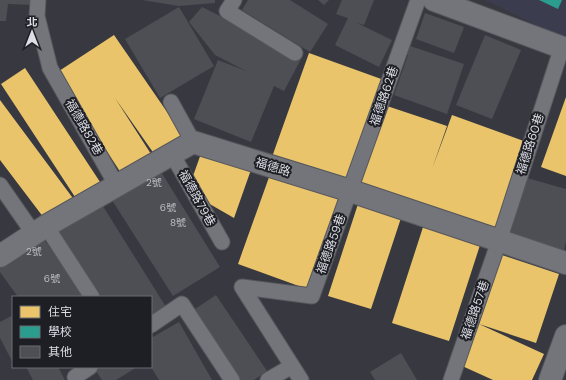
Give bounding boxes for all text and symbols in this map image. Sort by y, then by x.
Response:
north arrow [12,12,52,52]
text: 北 [27,15,38,29]
street label: 福德路62巷 [366,64,402,128]
street label: 福德路82巷 [62,96,106,158]
street label: 福德路60巷 [513,111,547,177]
street label: 福德路 [253,154,293,180]
street label: 福德路79巷 [175,167,219,229]
house number: 2號 [146,176,162,189]
house number: 6號 [160,201,176,214]
street label: 福德路59巷 [313,212,349,276]
house number: 8號 [170,216,186,229]
house number: 2號 [26,245,42,258]
house number: 6號 [44,272,60,285]
street label: 福德路57巷 [457,278,493,342]
legend [12,296,152,368]
text: 住宅 [48,304,72,320]
text: 學校 [48,324,72,340]
text: 其他 [48,344,72,360]

